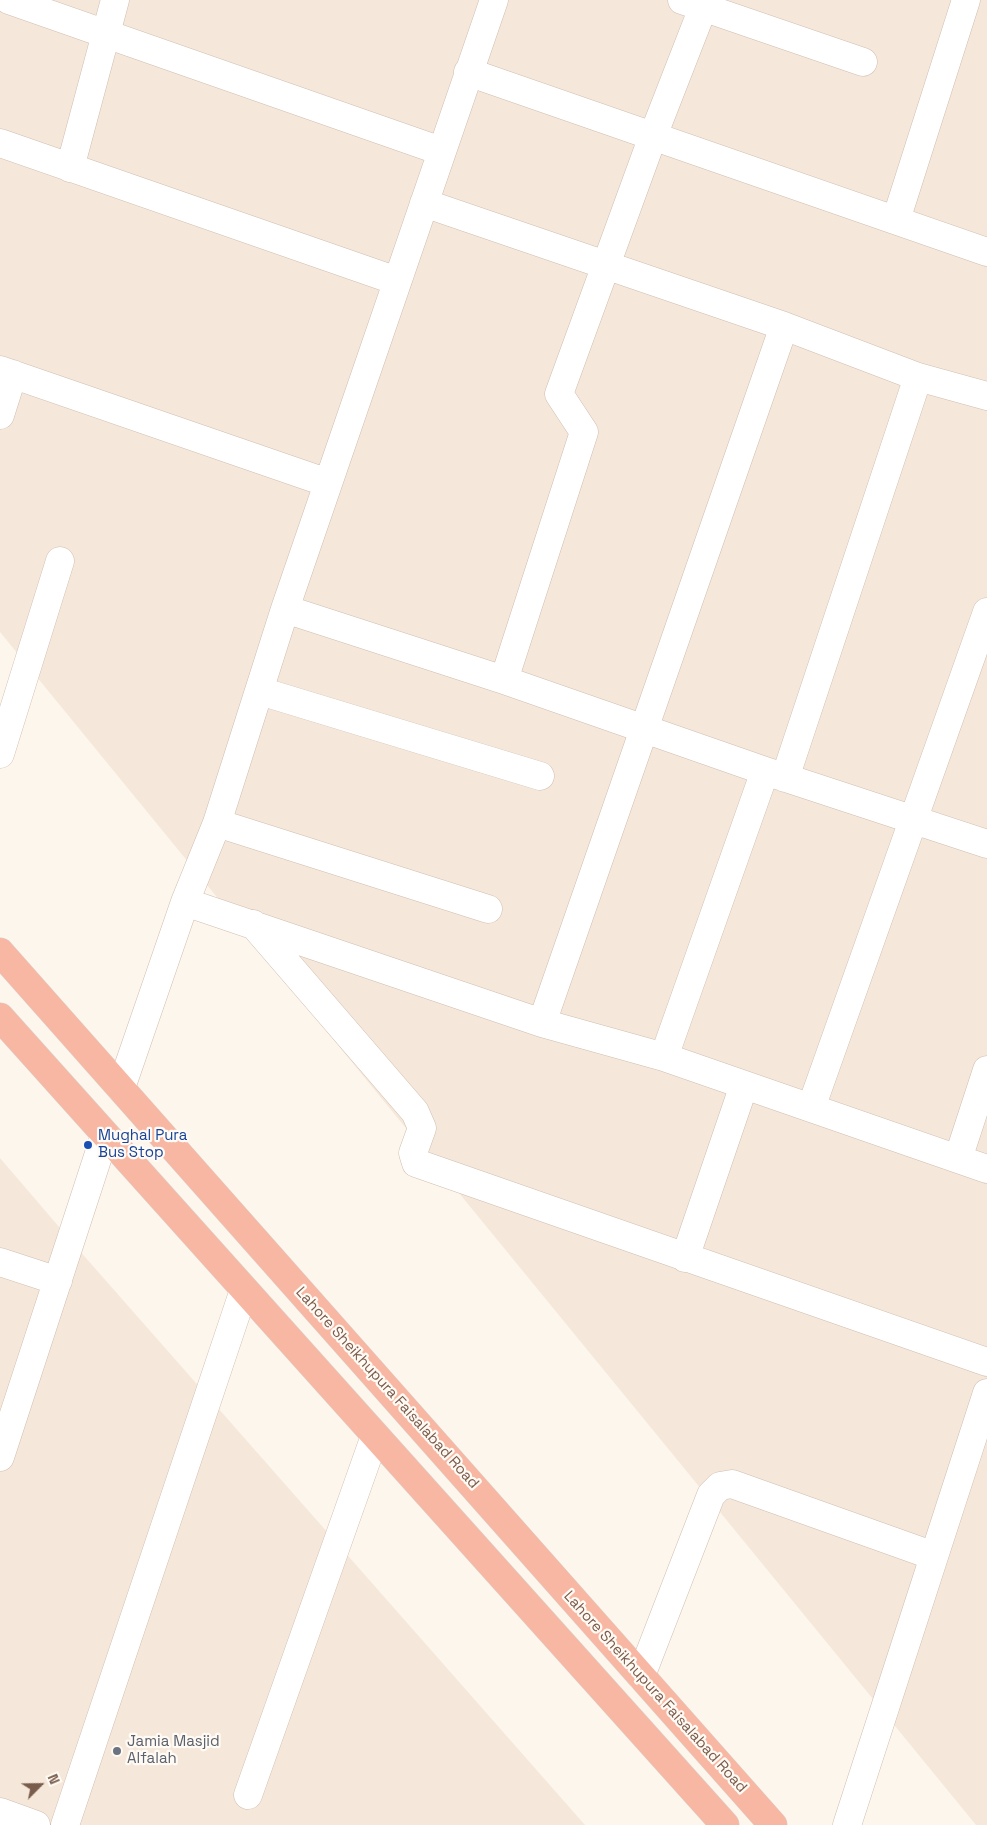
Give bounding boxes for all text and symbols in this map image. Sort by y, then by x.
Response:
place label: Mughal Pura Bus Stop [98,1127,187,1162]
marker: Mughal Pura Bus Stop [82,1139,94,1151]
street label: Lahore Sheikhupura Faisalabad Road [292,1284,482,1492]
street label: Lahore Sheikhupura Faisalabad Road [560,1588,750,1796]
place label: Jamia Masjid Alfalah [127,1733,220,1768]
marker: Jamia Masjid Alfalah [111,1745,123,1757]
north arrow [15,1760,65,1810]
text: N [44,1771,64,1787]

